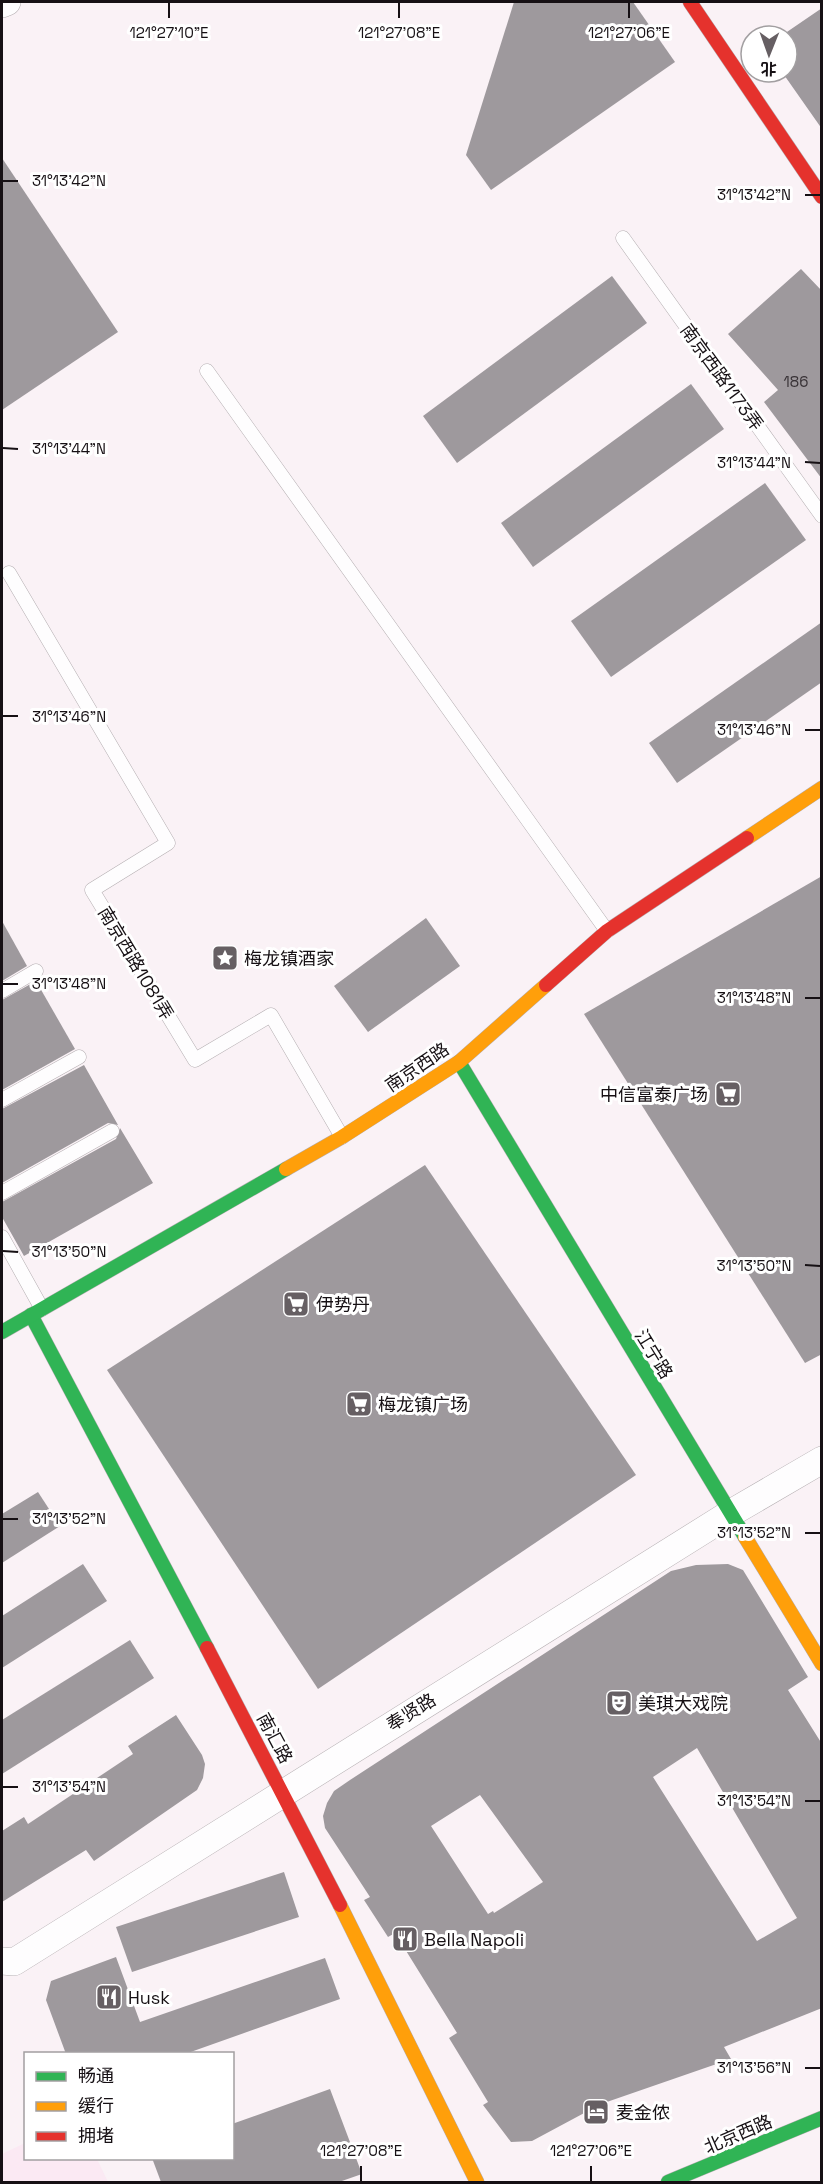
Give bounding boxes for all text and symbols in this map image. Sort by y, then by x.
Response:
text: 121°27'10"E [129,23,209,42]
text: 121°27'08"E [358,23,440,42]
text: 121°27'06"E [588,23,670,42]
north arrow [739,24,799,84]
text: 北 [761,58,777,79]
text: 31°13'42"N [32,171,106,190]
text: 31°13'42"N [717,185,791,204]
street label: 南京西路1173弄 [676,319,768,435]
house number: 186 [784,372,808,391]
text: 31°13'44"N [32,439,106,458]
text: 31°13'44"N [717,453,791,472]
text: 31°13'46"N [32,707,106,726]
text: 31°13'46"N [717,720,791,739]
street label: 南京西路1081弄 [93,902,179,1024]
place icon: 梅龙镇酒家 [210,943,240,973]
place label: 梅龙镇酒家 [244,947,334,970]
text: 31°13'48"N [32,974,106,993]
text: 31°13'48"N [717,988,791,1007]
street label: 南京西路 [381,1037,453,1097]
supermarket icon: 中信富泰广场 [713,1079,743,1109]
place label: 中信富泰广场 [600,1083,708,1106]
text: 31°13'50"N [32,1242,106,1261]
text: 31°13'50"N [717,1256,791,1275]
supermarket icon: 伊势丹 [281,1289,311,1319]
place label: 伊势丹 [316,1293,370,1316]
street label: 江宁路 [630,1325,678,1383]
supermarket icon: 梅龙镇广场 [344,1389,374,1419]
place label: 梅龙镇广场 [378,1393,468,1416]
text: 31°13'52"N [32,1509,106,1528]
text: 31°13'52"N [717,1523,791,1542]
street label: 奉贤路 [382,1688,440,1736]
theatre icon: 美琪大戏院 [604,1688,634,1718]
place label: 美琪大戏院 [638,1692,728,1715]
street label: 南汇路 [252,1709,298,1767]
text: 31°13'54"N [32,1777,106,1796]
text: 31°13'54"N [717,1791,791,1810]
restaurant icon: Bella Napoli [390,1924,420,1954]
place label: Bella Napoli [424,1928,524,1951]
restaurant icon: Husk [94,1982,124,2012]
place label: Husk [128,1986,170,2009]
legend [24,2052,234,2160]
text: 31°13'56"N [717,2058,791,2077]
text: 畅通 [78,2064,114,2087]
text: 缓行 [78,2094,114,2117]
hotel icon: 麦金侬 [581,2097,611,2127]
place label: 麦金侬 [616,2101,670,2124]
street label: 北京西路 [700,2109,776,2159]
text: 拥堵 [78,2124,114,2147]
text: 121°27'08"E [320,2141,402,2160]
text: 121°27'06"E [550,2141,632,2160]

